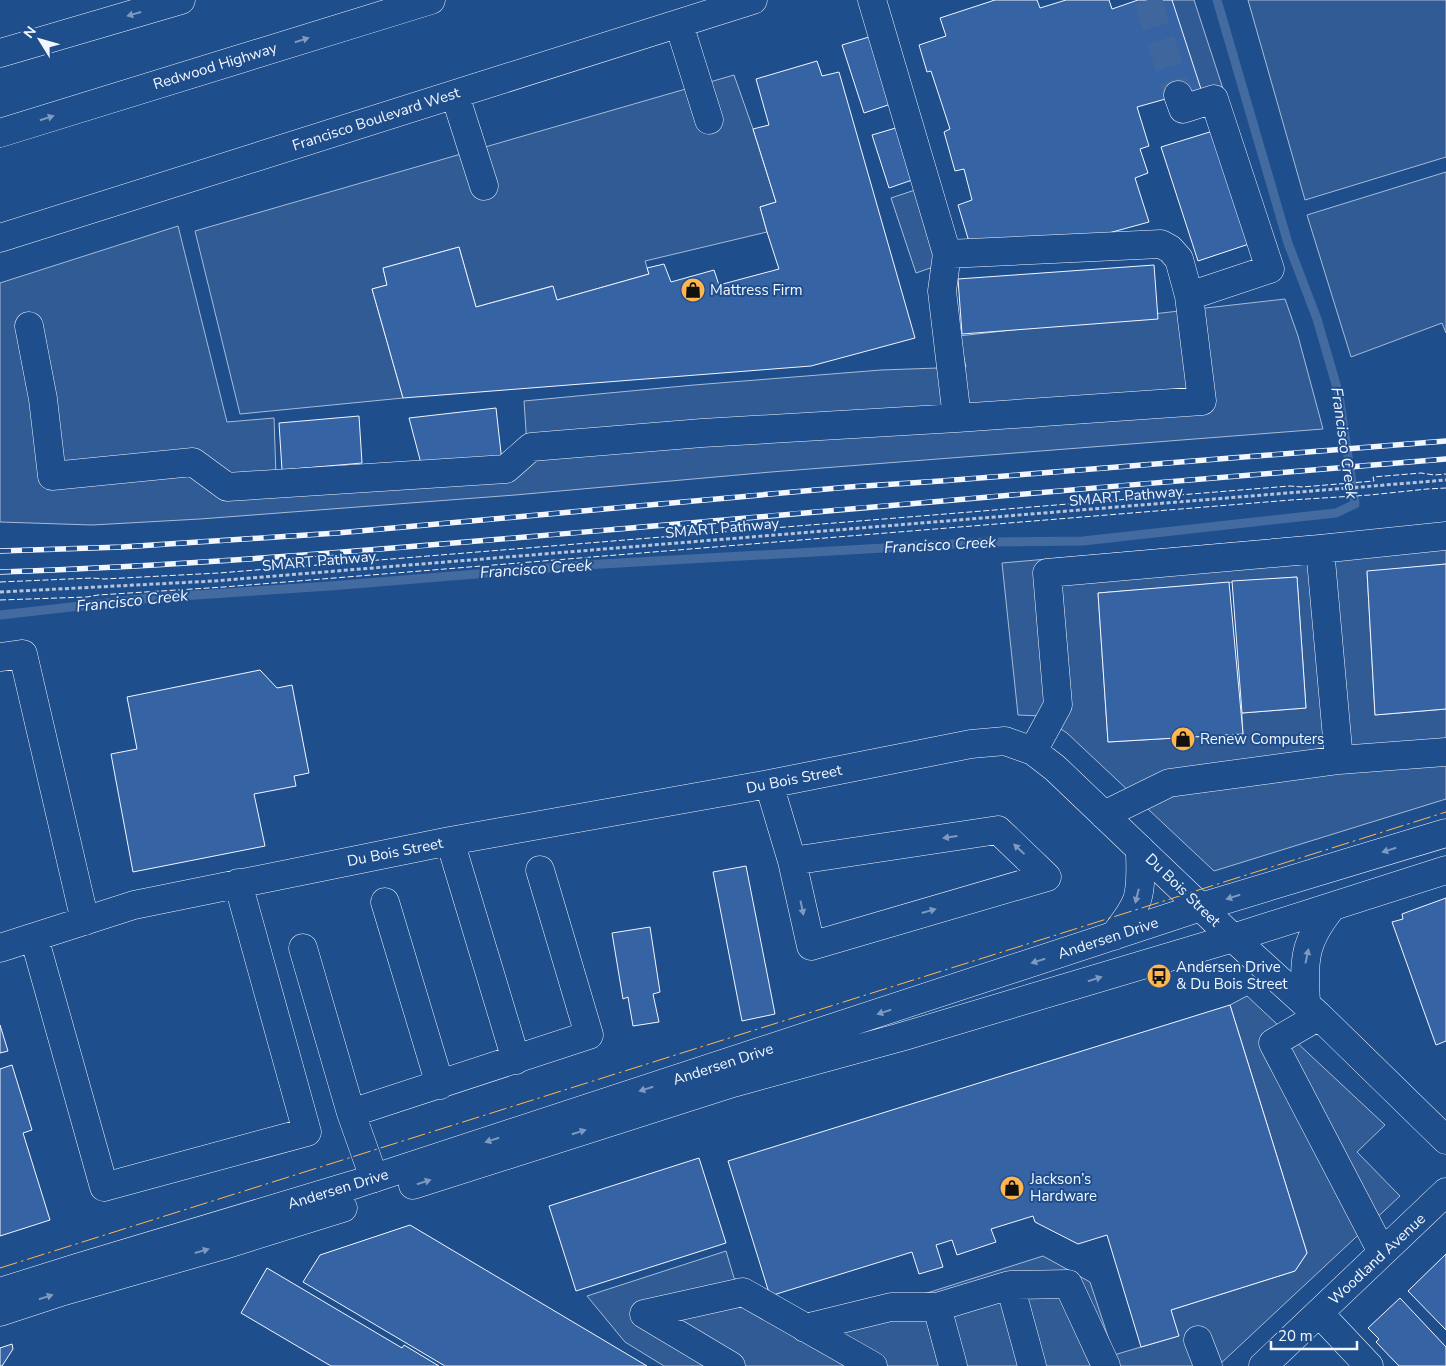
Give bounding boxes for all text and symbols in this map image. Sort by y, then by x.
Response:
one-way arrow [127,10,142,18]
north arrow [15,15,65,65]
text: N [19,23,41,42]
one-way arrow [295,35,310,43]
street label: Redwood Highway [151,38,280,94]
street label: Francisco Boulevard West [290,82,463,156]
one-way arrow [39,114,54,122]
shop icon: Mattress Firm [680,277,706,303]
place label: Mattress Firm [710,280,803,300]
water label: Francisco Creek [1325,386,1363,501]
street label: SMART Pathway [1068,481,1184,511]
street label: SMART Pathway [664,513,780,543]
water label: Francisco Creek [883,531,998,559]
street label: SMART Pathway [261,546,377,576]
water label: Francisco Creek [479,554,594,584]
water label: Francisco Creek [75,584,190,618]
shop icon: Renew Computers [1170,726,1196,752]
place label: Renew Computers [1200,729,1324,749]
street label: Du Bois Street [744,760,844,798]
street label: Du Bois Street [345,833,445,871]
one-way arrow [941,833,957,841]
one-way arrow [1013,843,1025,855]
one-way arrow [1381,846,1396,854]
street label: Du Bois Street [1141,849,1226,932]
one-way arrow [1133,888,1141,903]
one-way arrow [1226,894,1241,902]
one-way arrow [798,901,806,916]
one-way arrow [922,907,937,915]
street label: Andersen Drive [1055,912,1161,964]
one-way arrow [1303,947,1311,963]
one-way arrow [1030,957,1045,965]
place label: Andersen Drive & Du Bois Street [1176,957,1288,994]
bus stop icon: Andersen Drive & Du Bois Street [1146,963,1172,989]
one-way arrow [1088,975,1103,983]
one-way arrow [876,1009,891,1017]
street label: Andersen Drive [670,1038,776,1090]
one-way arrow [638,1085,653,1093]
one-way arrow [572,1128,587,1136]
one-way arrow [484,1136,499,1144]
street label: Andersen Drive [285,1164,391,1214]
place label: Jackson’s Hardware [1029,1169,1097,1206]
shop icon: Jackson’s Hardware [999,1175,1025,1201]
one-way arrow [417,1177,432,1185]
street label: Woodland Avenue [1324,1209,1430,1309]
one-way arrow [195,1247,210,1255]
one-way arrow [39,1293,54,1300]
scale bar [1271,1318,1357,1350]
text: 20 m [1278,1326,1313,1346]

